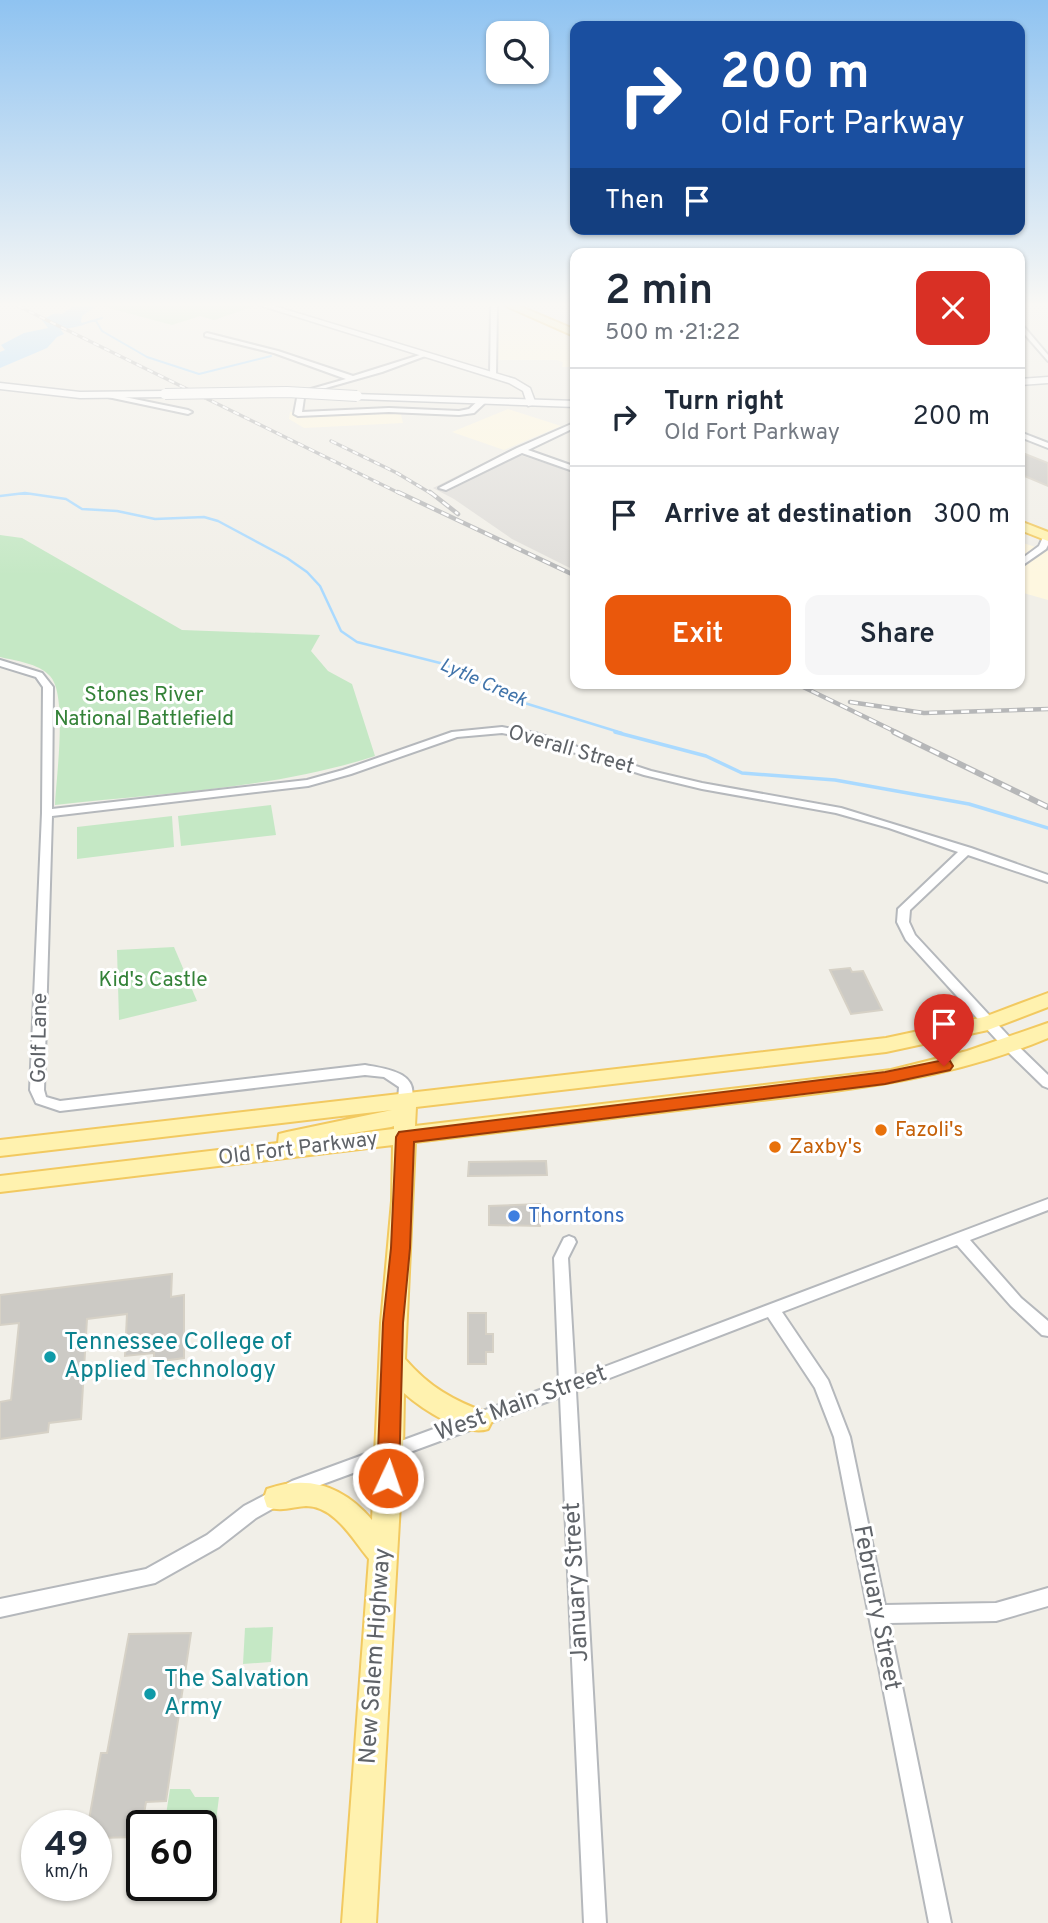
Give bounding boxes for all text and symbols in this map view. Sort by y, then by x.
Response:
map controls [486,21,549,84]
button: search [486,21,549,84]
text: 200 m [720,44,870,106]
icon: right [605,49,696,140]
text: Old Fort Parkway [720,105,965,145]
icon: arrive [678,182,716,220]
text: Then [605,185,664,218]
text: 2 min [605,266,713,319]
button: close [916,271,990,345]
text: 500 m · 21:22 [605,319,740,348]
text: Turn right [664,386,784,419]
icon: right [605,398,643,436]
text: 200 m [913,401,990,434]
text: Old Fort Parkway [664,419,840,448]
icon: arrive [605,496,643,534]
text: Arrive at destination [664,499,912,532]
text: 300 m [933,499,1010,532]
button: Exit [605,595,791,675]
button: Share [805,595,990,675]
water label: Lytle Creek [436,653,531,713]
park label: Stones River National Battlefield [54,682,234,733]
street label: Overall Street [505,719,637,781]
park label: Kid's Castle [99,967,207,994]
street label: Golf Lane [26,993,54,1083]
pin [914,994,974,1066]
icon: arrive [925,1005,963,1043]
place label: Fazoli's [895,1117,963,1144]
marker: Fazoli's [873,1122,889,1138]
street label: Old Fort Parkway [217,1126,379,1172]
place label: Zaxby's [789,1134,862,1161]
marker: Zaxby's [767,1139,783,1155]
place label: Thorntons [528,1203,625,1230]
marker: Thorntons [506,1208,522,1224]
place label: Tennessee College of Applied Technology [64,1328,292,1386]
marker: Tennessee College of Applied Technology [42,1349,58,1365]
street label: West Main Street [431,1359,611,1449]
position arrow [351,1441,425,1515]
street label: January Street [558,1501,596,1663]
street label: February Street [845,1523,907,1693]
street label: New Salem Highway [353,1547,399,1765]
place label: The Salvation Army [164,1665,309,1723]
marker: The Salvation Army [142,1686,158,1702]
speed limit sign: 60 [126,1810,217,1901]
text: 49 [44,1824,89,1868]
text: km/h [45,1861,88,1884]

